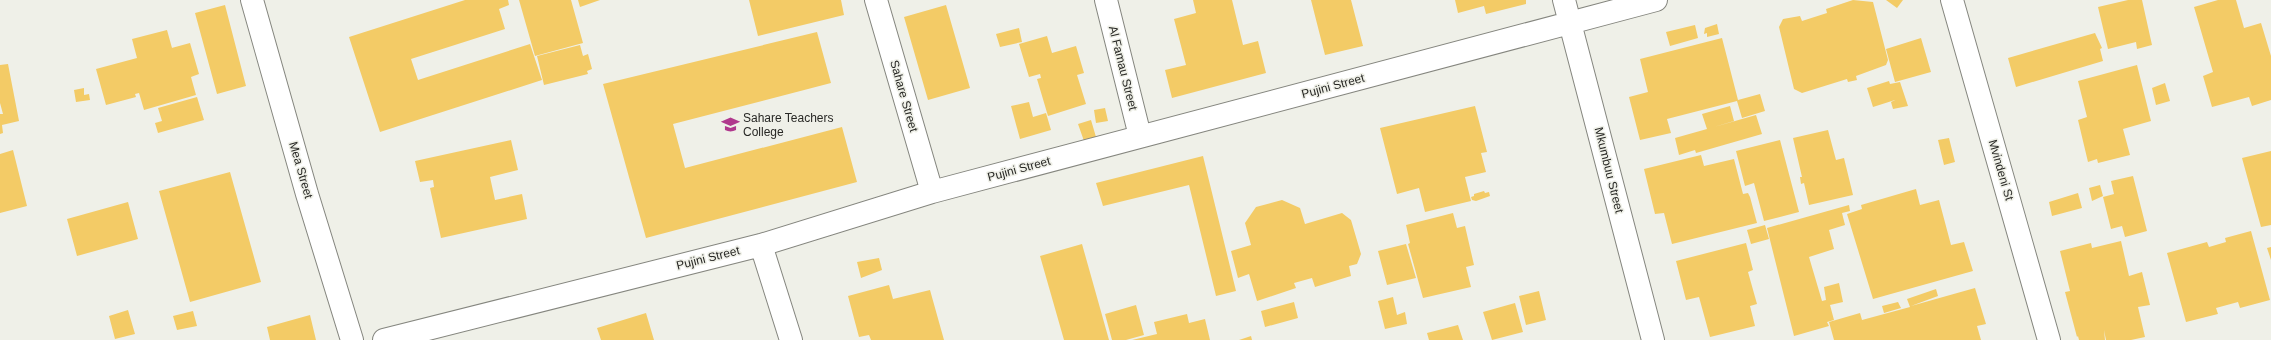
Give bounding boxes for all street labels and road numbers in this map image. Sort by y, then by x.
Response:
street label: Al Famau Street [1106,24,1140,112]
street label: Sahare Street [887,58,921,134]
street label: Pujini Street [1300,71,1367,101]
street label: Mkumbuu Street [1592,126,1627,215]
street label: Mvindeni St [1986,138,2017,203]
street label: Mea Street [286,140,316,201]
street label: Pujini Street [986,154,1053,184]
street label: Pujini Street [675,243,742,273]

